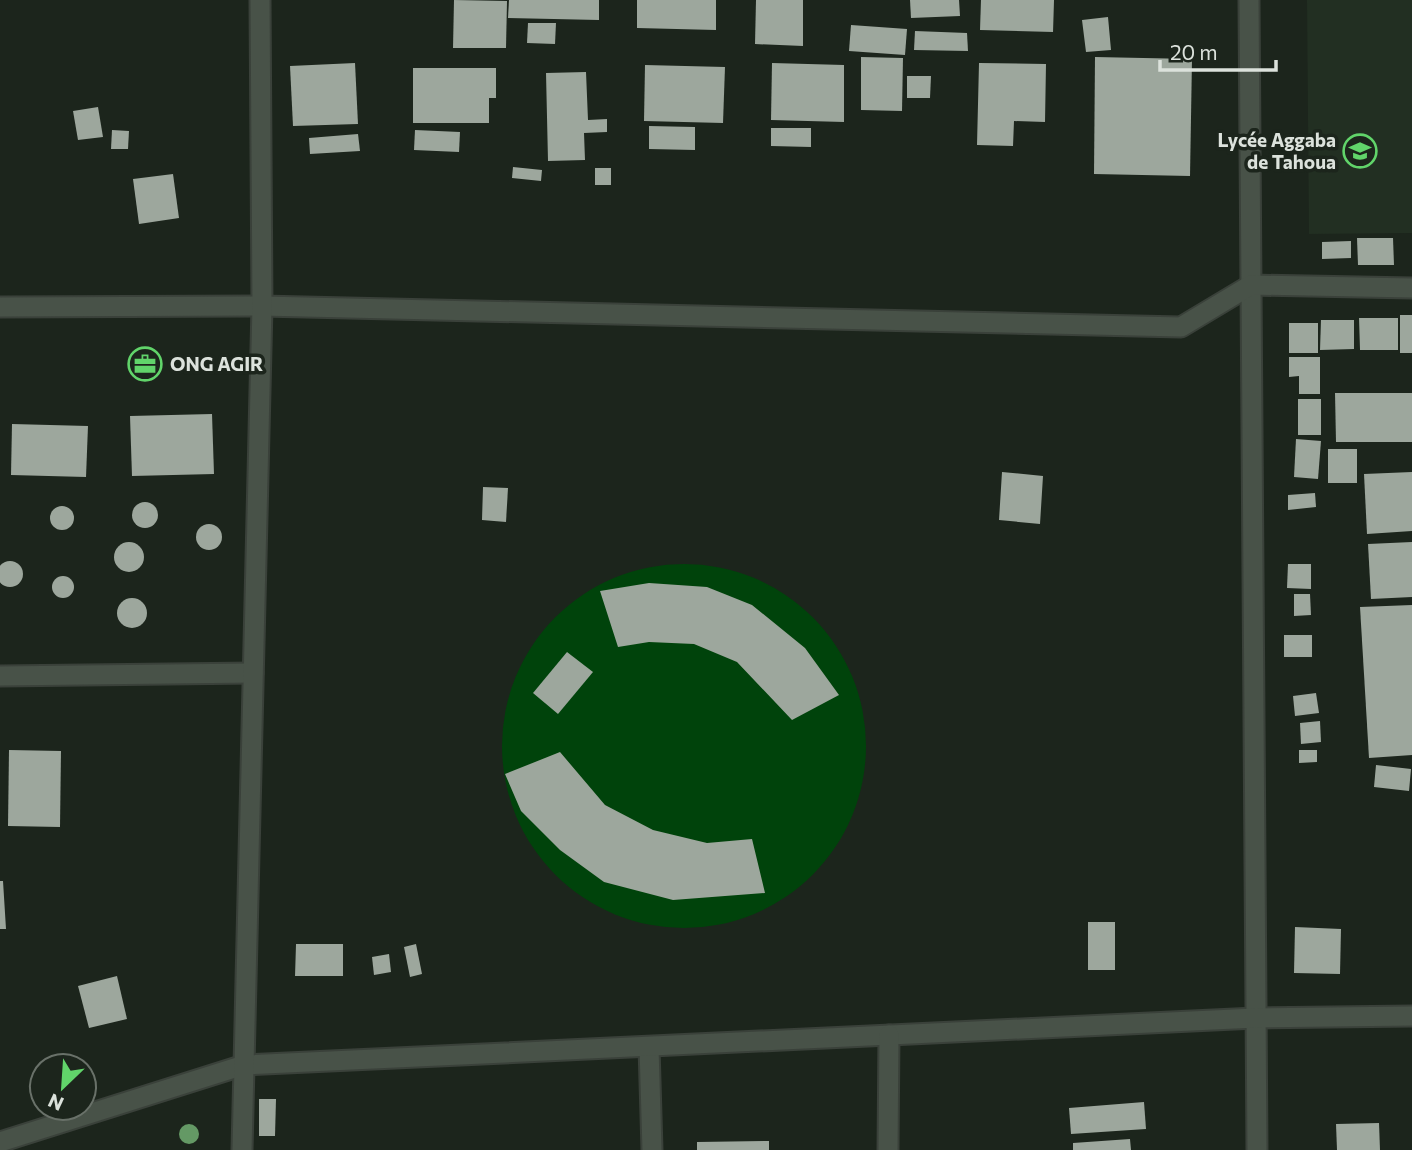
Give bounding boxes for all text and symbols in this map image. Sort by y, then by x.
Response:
scale bar [1160,28,1276,72]
text: 20 m [1170,39,1218,64]
place label: Lycée Aggaba de Tahoua [1218,128,1336,173]
school or university icon: Lycée Aggaba de Tahoua [1341,132,1379,170]
office icon: ONG AGIR [126,345,164,383]
place label: ONG AGIR [170,352,263,375]
north arrow [28,1052,98,1122]
text: N [44,1089,67,1116]

